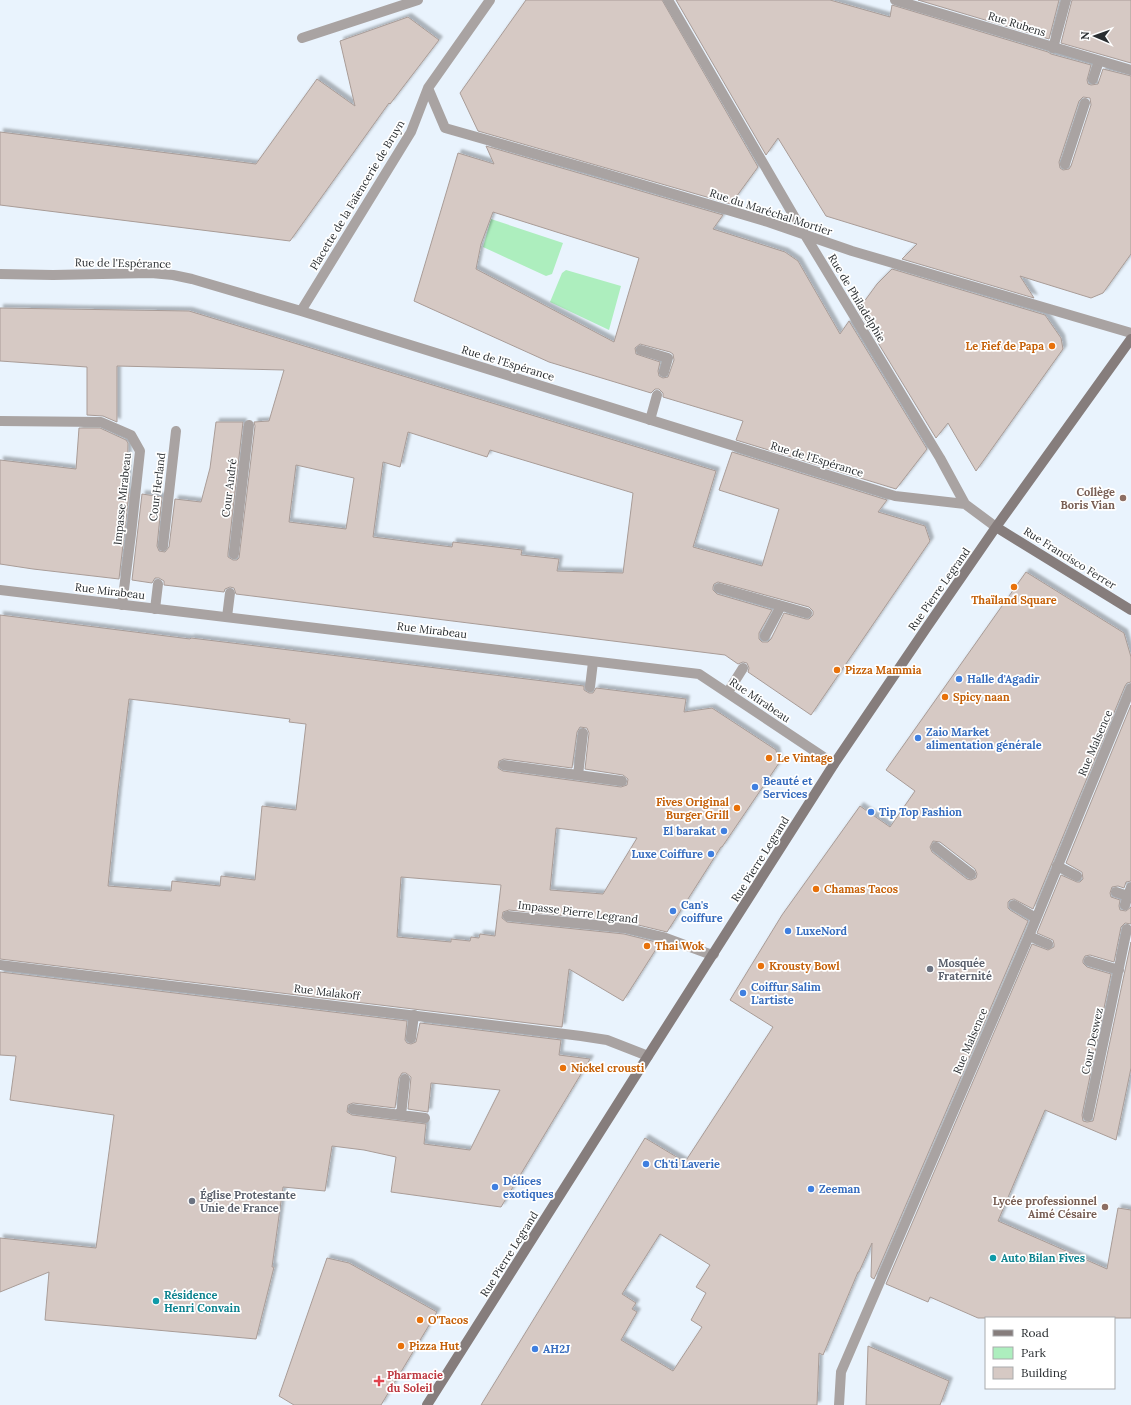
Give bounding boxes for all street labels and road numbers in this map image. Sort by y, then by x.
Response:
street label: Rue Rubens [986,9,1048,39]
street label: Placette de la Faïencerie de Bruyn [306,117,408,273]
street label: Rue du Maréchal Mortier [708,186,834,239]
street label: Rue de Philadelphie [825,251,889,345]
street label: Rue de l'Espérance [75,255,171,271]
street label: Rue de l'Espérance [460,342,556,384]
street label: Rue de l'Espérance [769,438,865,480]
street label: Cour Herland [146,451,168,522]
street label: Impasse Mirabeau [110,452,134,546]
street label: Cour André [218,458,240,518]
street label: Rue Francisco Ferrer [1021,524,1119,592]
street label: Rue Pierre Legrand [905,544,973,633]
street label: Rue Mirabeau [74,580,146,602]
street label: Rue Mirabeau [396,619,468,641]
street label: Rue Mirabeau [727,675,793,726]
street label: Rue Malsence [1075,708,1115,778]
street label: Rue Pierre Legrand [728,813,792,904]
street label: Impasse Pierre Legrand [517,898,639,926]
street label: Rue Malakoff [293,981,362,1003]
street label: Rue Malsence [950,1006,990,1076]
street label: Cour Deswez [1078,1006,1106,1076]
street label: Rue Pierre Legrand [477,1208,541,1299]

